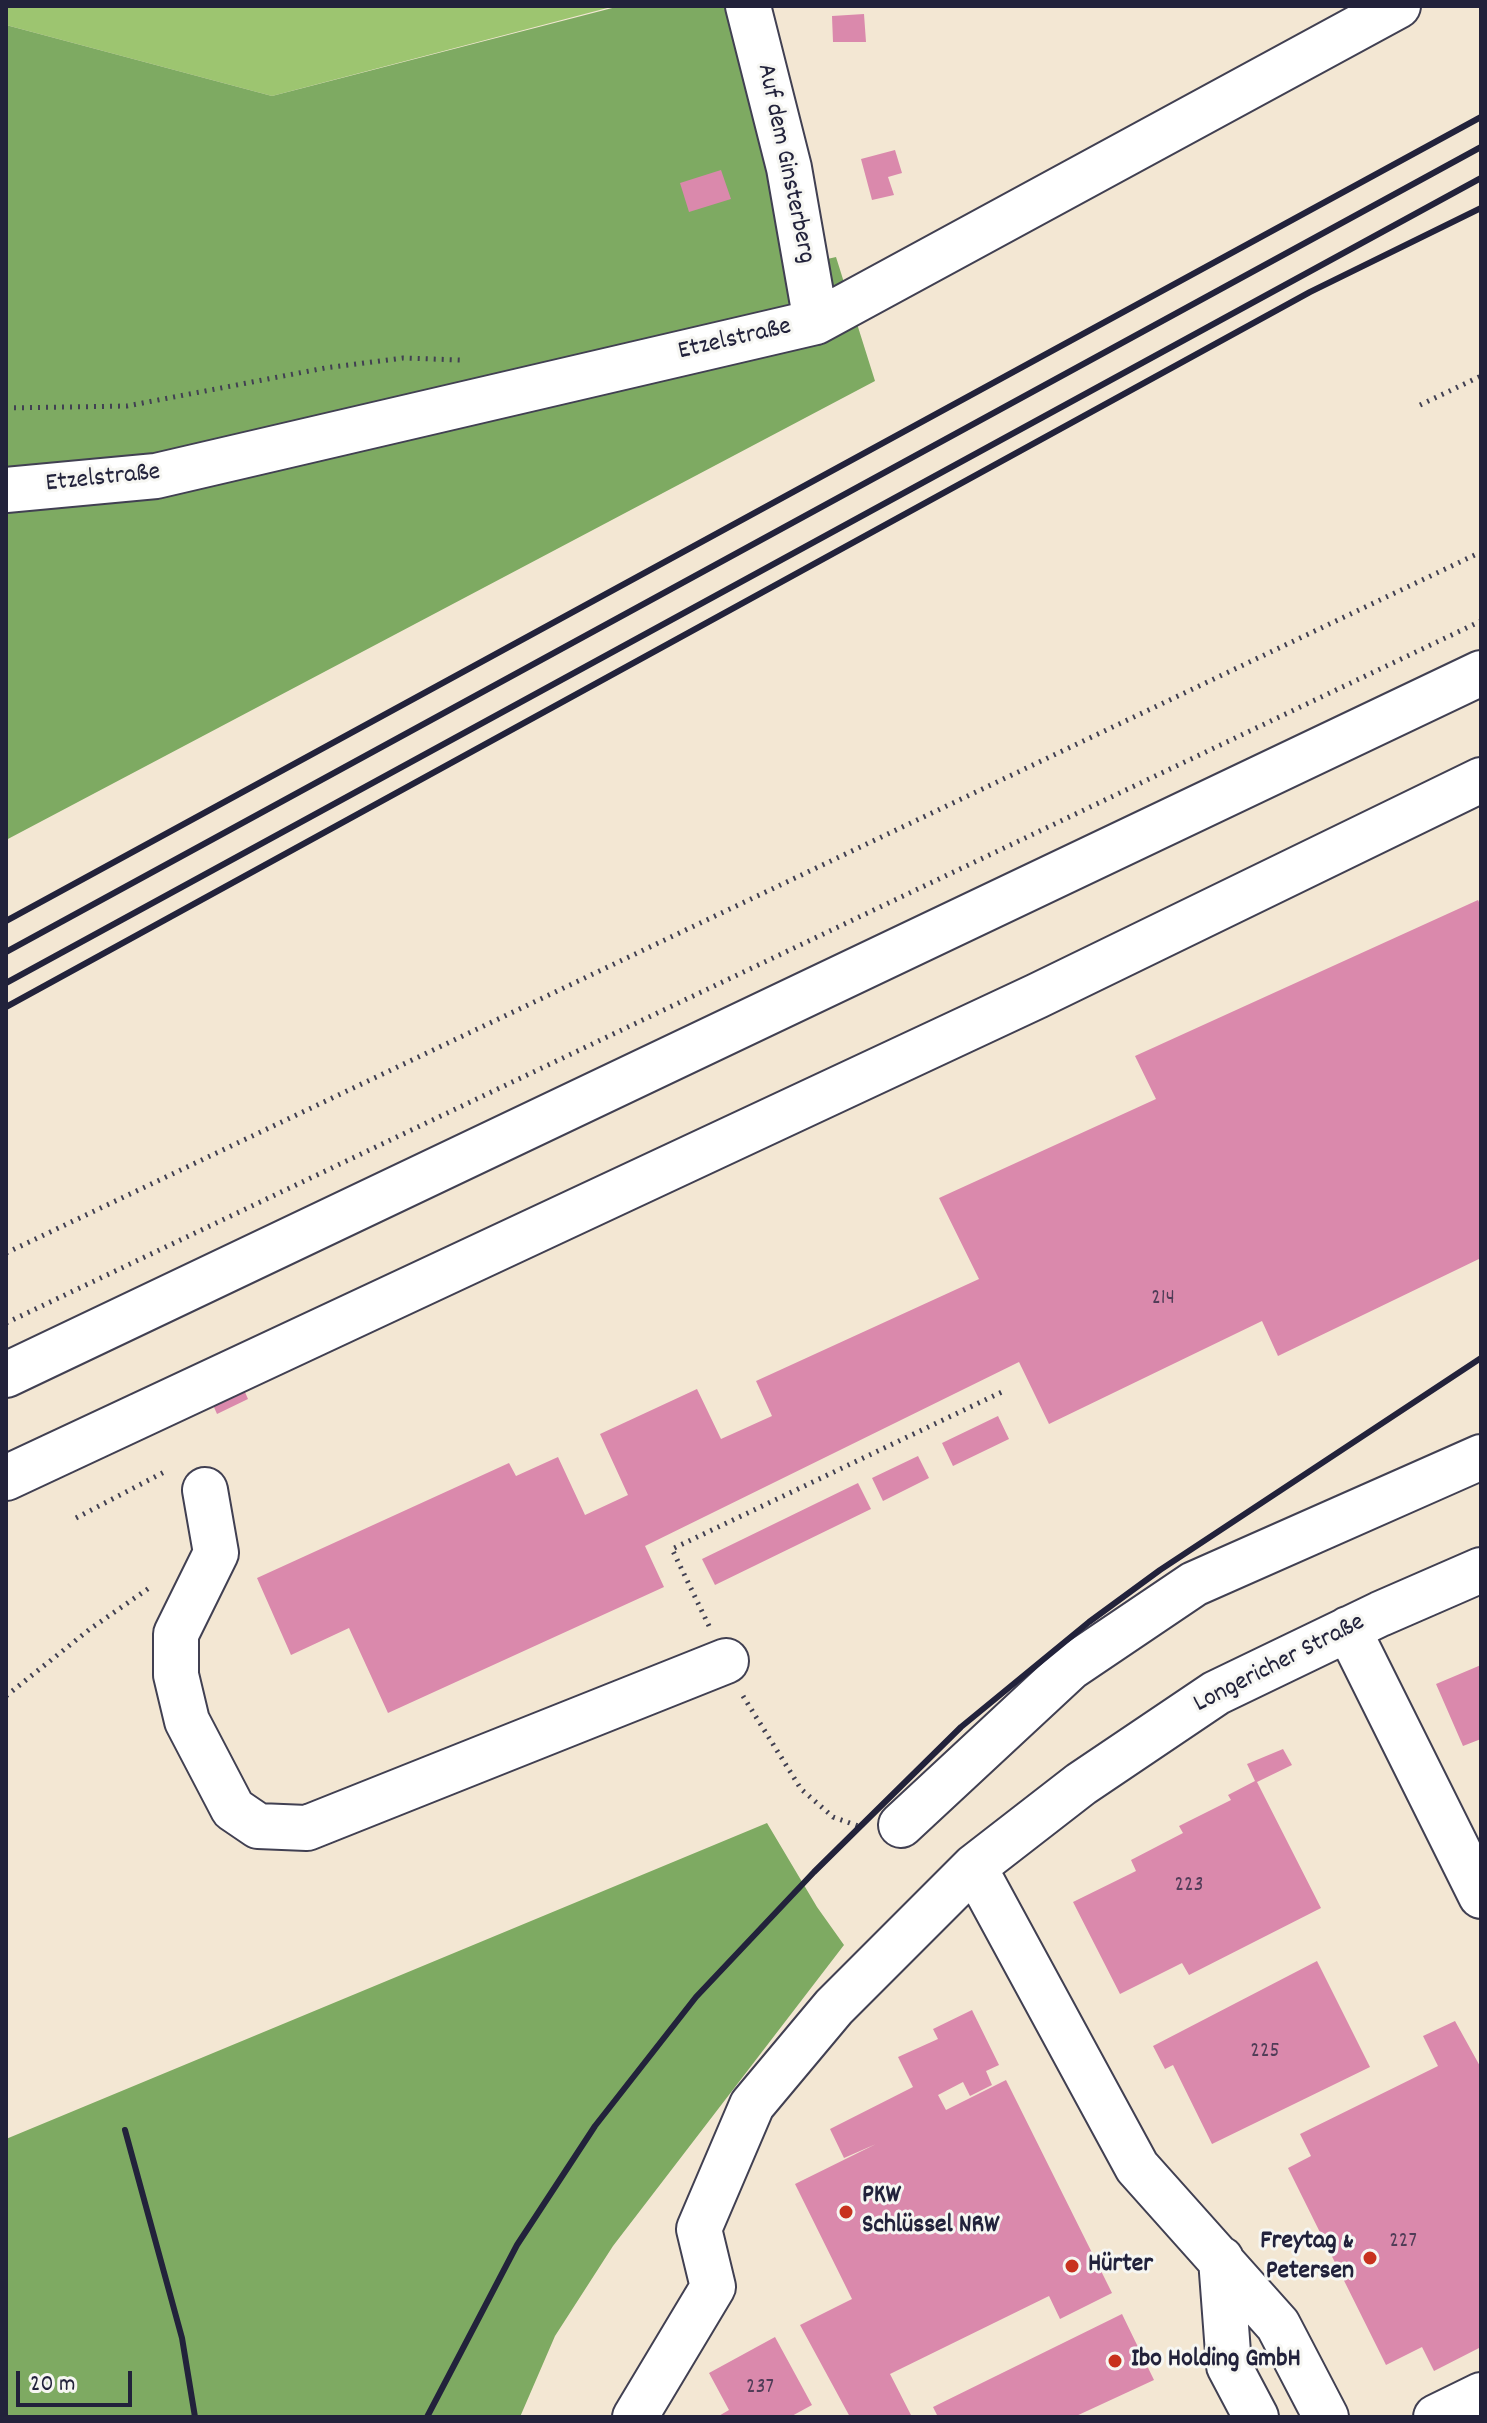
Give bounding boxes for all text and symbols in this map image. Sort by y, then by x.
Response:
street label: Auf dem Ginsterberg [748,61,820,267]
street label: Etzelstraße [675,313,795,369]
street label: Etzelstraße [44,458,162,502]
house number: 214 [1151,1287,1175,1313]
street label: Longericher Straße [1189,1609,1371,1721]
house number: 223 [1175,1874,1203,1900]
house number: 225 [1250,2040,1280,2066]
place label: PKW Schlüssel NRW [862,2181,999,2242]
marker: PKW Schlüssel NRW [837,2203,855,2221]
place label: Freytag & Petersen [1260,2227,1354,2288]
house number: 227 [1389,2230,1417,2256]
marker: Freytag & Petersen [1361,2249,1379,2267]
place label: Hürter [1088,2250,1153,2282]
marker: Hürter [1063,2257,1081,2275]
place label: Ibo Holding GmbH [1131,2345,1301,2377]
marker: Ibo Holding GmbH [1106,2352,1124,2370]
scale bar [20,2355,136,2405]
text: 20 m [30,2368,76,2402]
house number: 237 [746,2376,774,2402]

